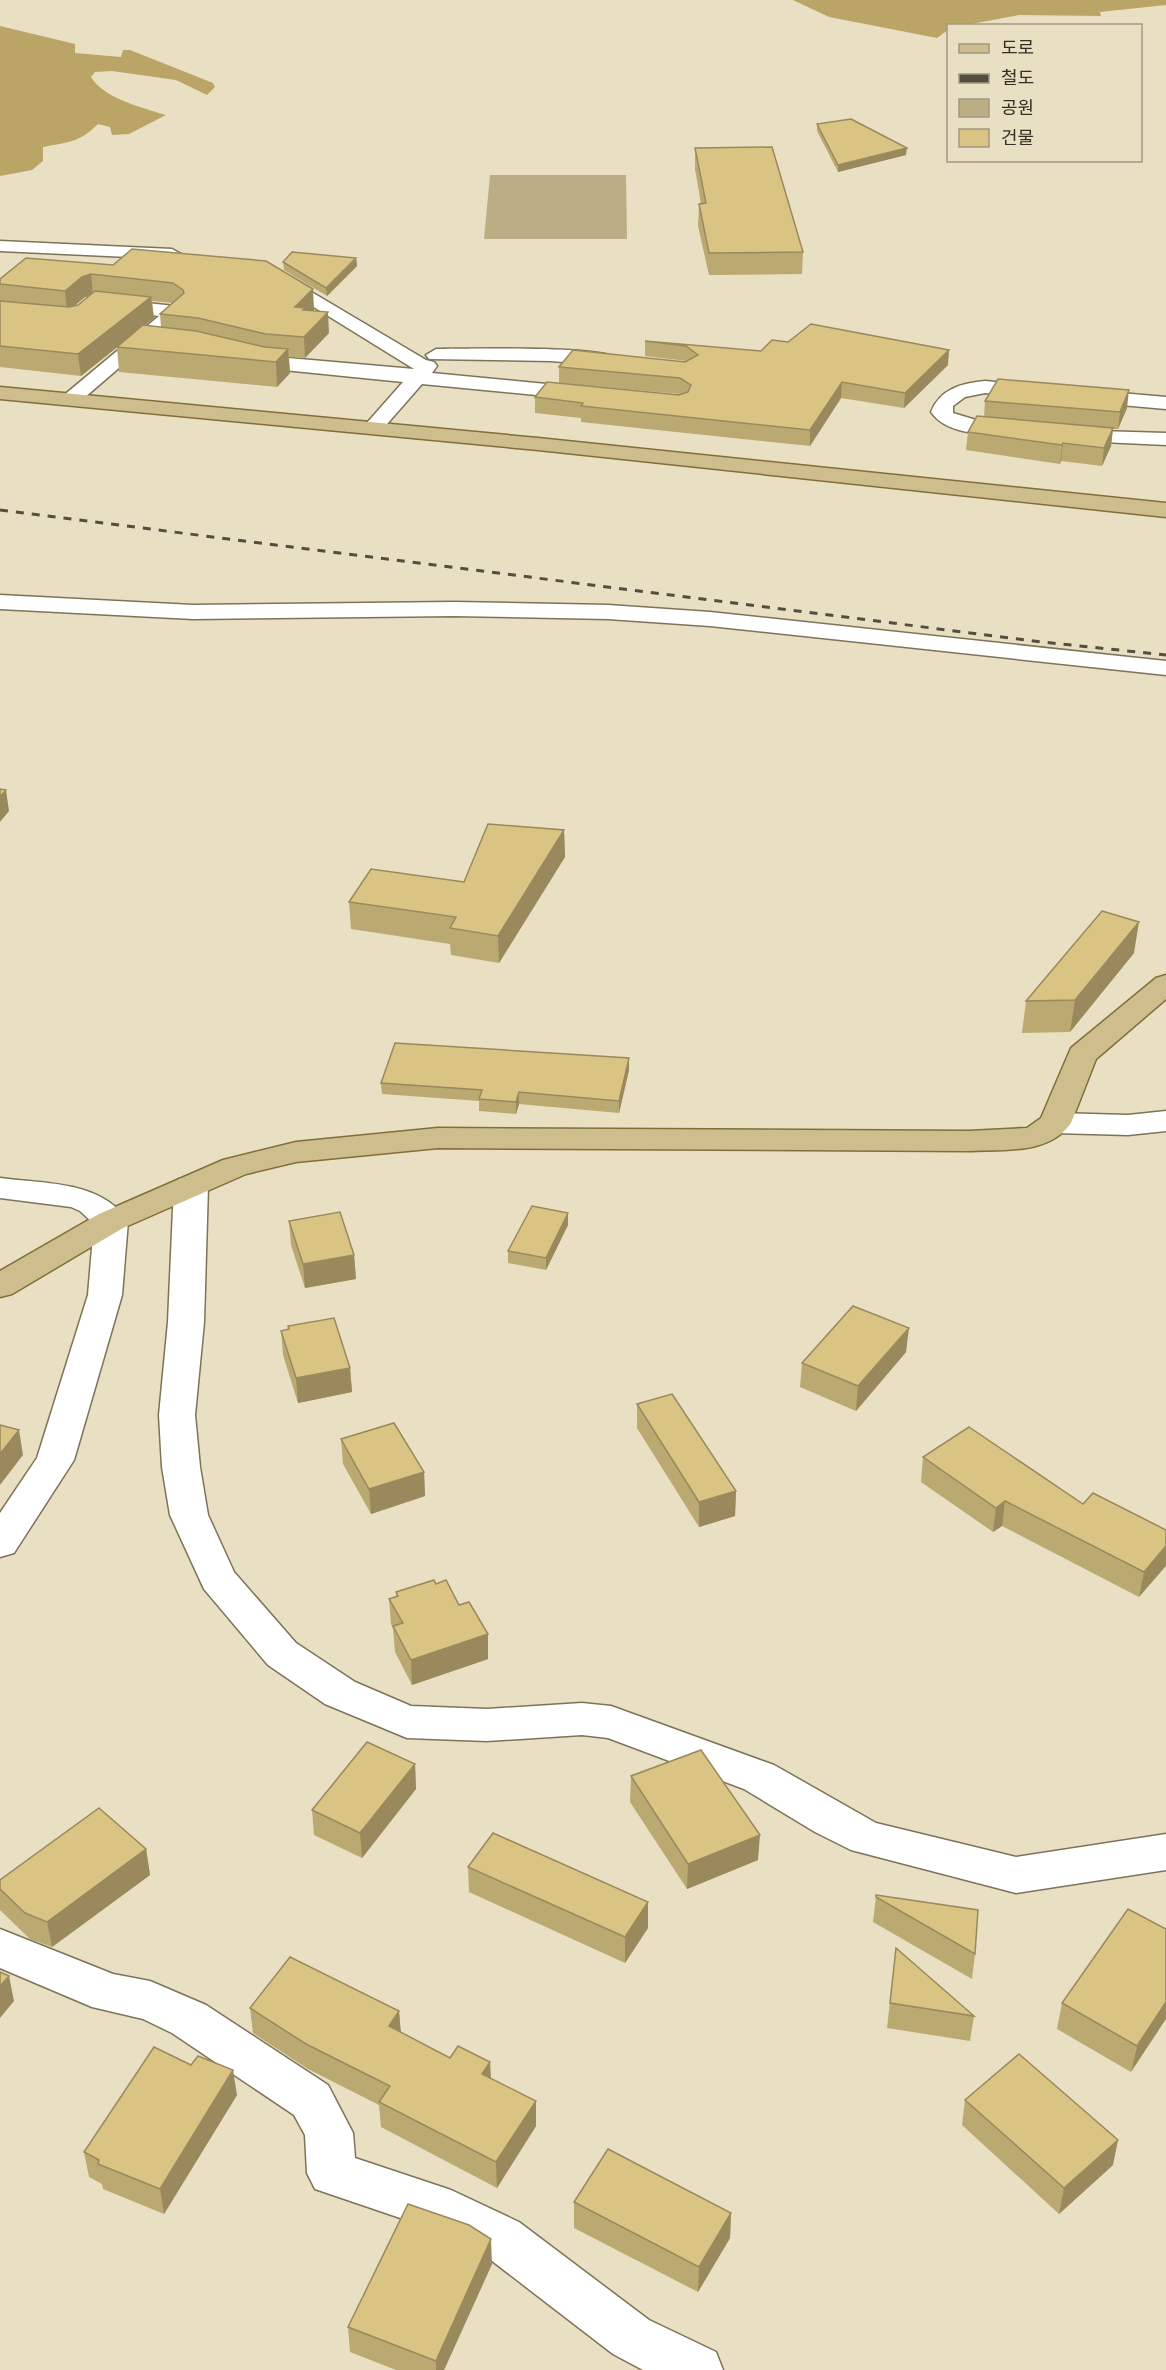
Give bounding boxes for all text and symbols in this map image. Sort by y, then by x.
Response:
legend [947,24,1142,162]
text: 도로 [1001,36,1034,58]
text: 철도 [1001,66,1034,88]
text: 공원 [1001,96,1034,118]
text: 건물 [1001,126,1034,148]

